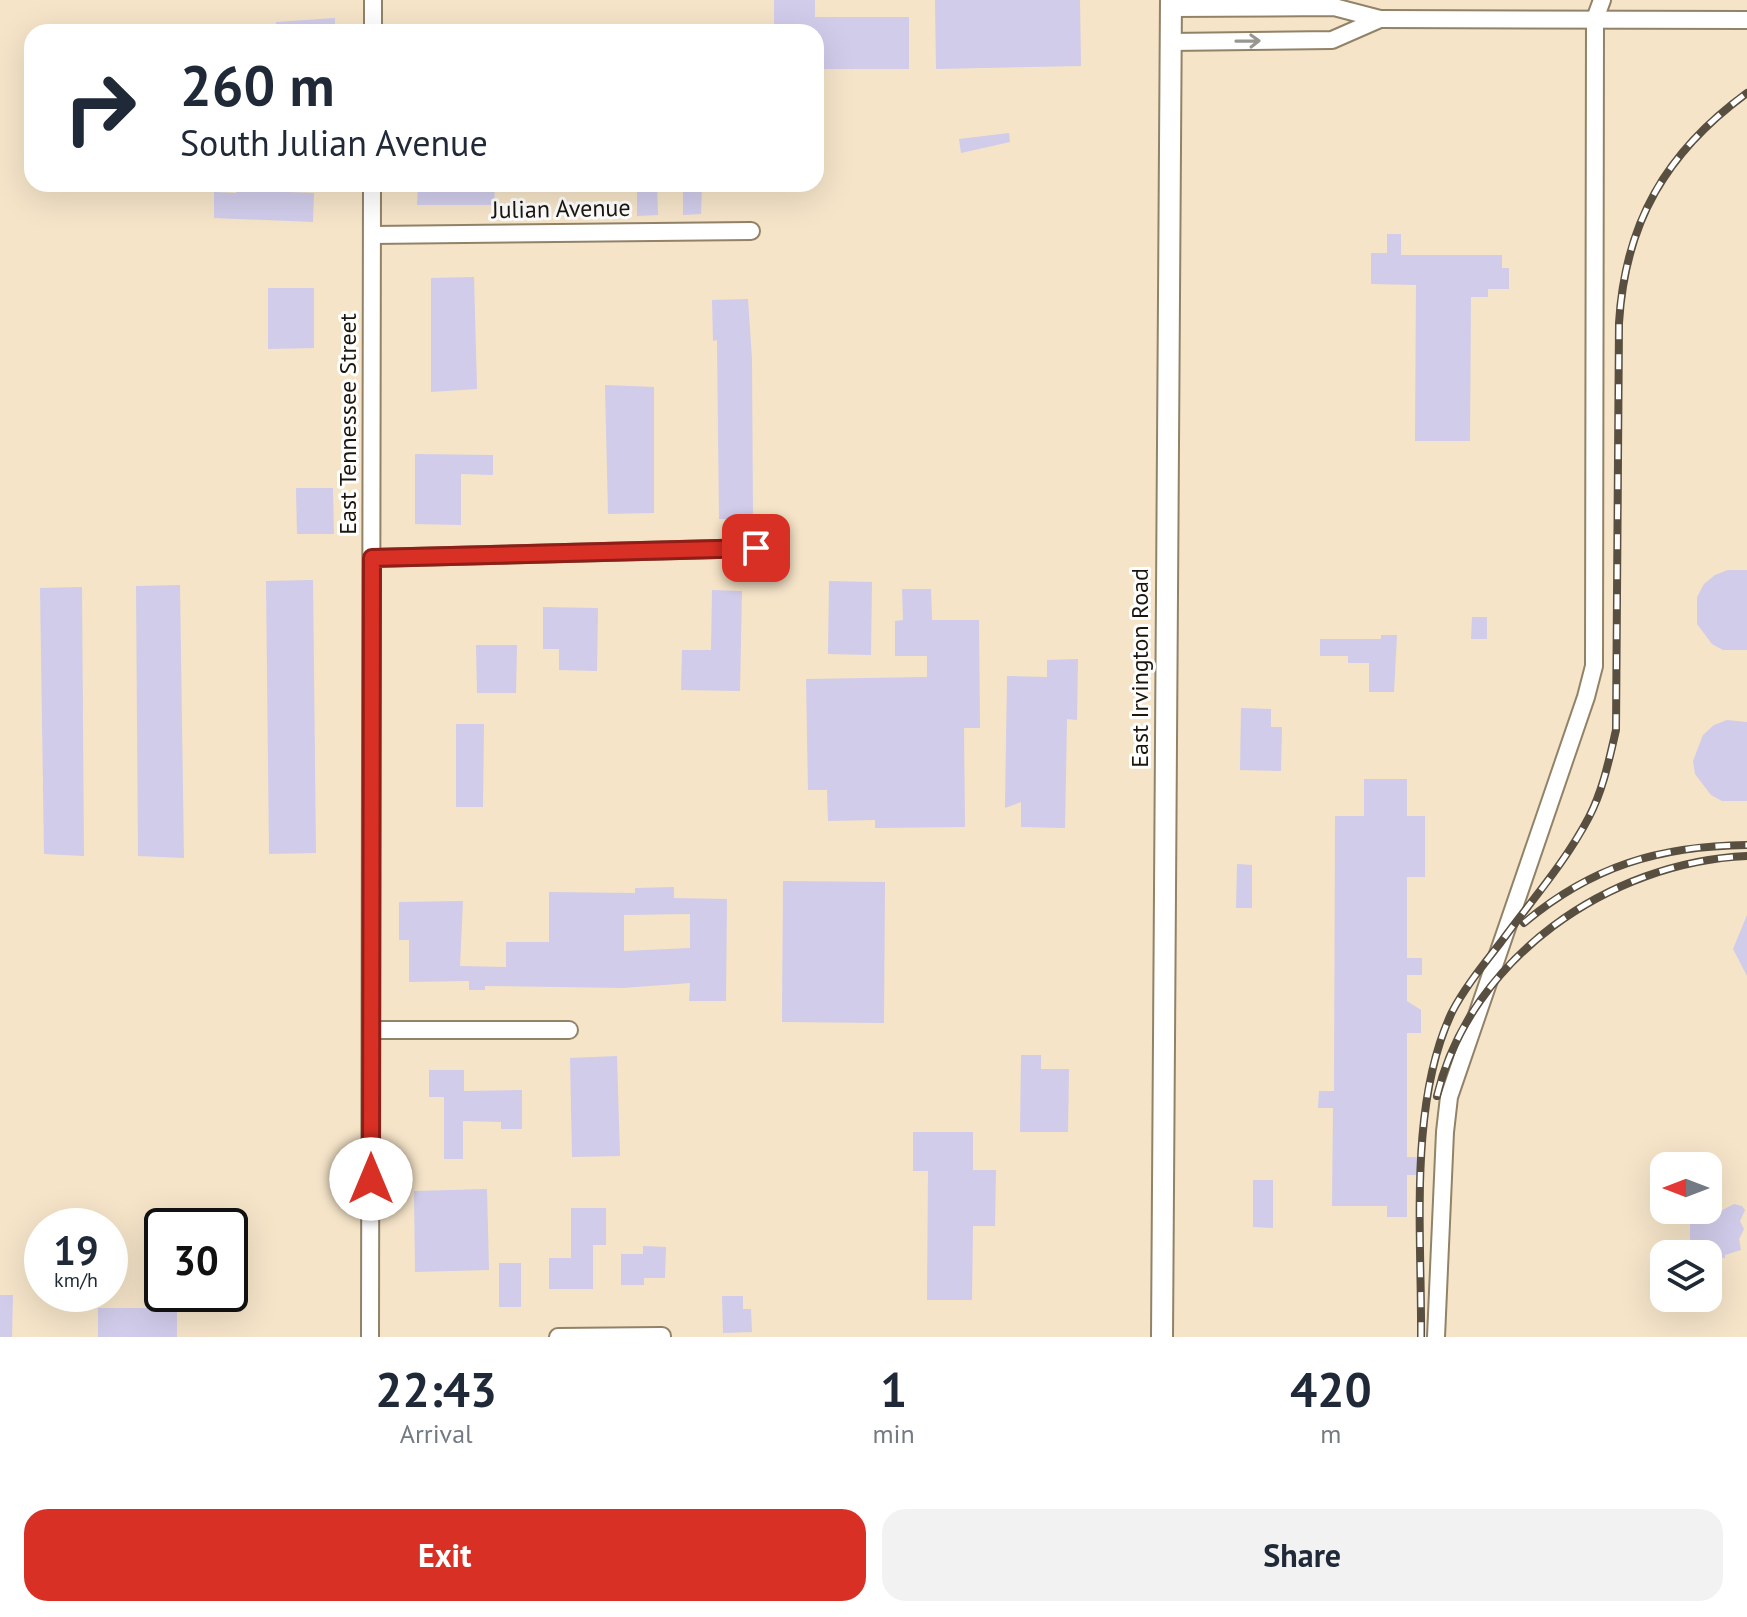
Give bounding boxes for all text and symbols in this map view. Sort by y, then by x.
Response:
one-way arrow [1234,33,1261,49]
text: 260 m [180,49,335,121]
icon: right [48,56,152,160]
text: South Julian Avenue [180,119,488,166]
street label: Julian Avenue [490,192,631,225]
street label: East Tennessee Street [332,313,363,535]
pin [722,514,790,582]
icon: arrive [734,526,778,570]
street label: East Irvington Road [1124,568,1155,768]
position arrow [329,1137,413,1221]
north arrow [1650,1152,1722,1224]
map controls [1650,1152,1722,1312]
speed limit sign: 30 [144,1208,248,1312]
text: 19 [53,1224,99,1276]
button: layers [1650,1240,1722,1312]
text: km/h [54,1267,98,1293]
text: 22:43 [375,1358,497,1420]
text: 1 [880,1358,907,1420]
text: 420 [1290,1358,1372,1420]
text: Arrival [400,1417,473,1450]
text: min [872,1417,915,1450]
text: m [1320,1417,1341,1450]
button: Exit [24,1509,866,1601]
button: Share [882,1509,1723,1601]

